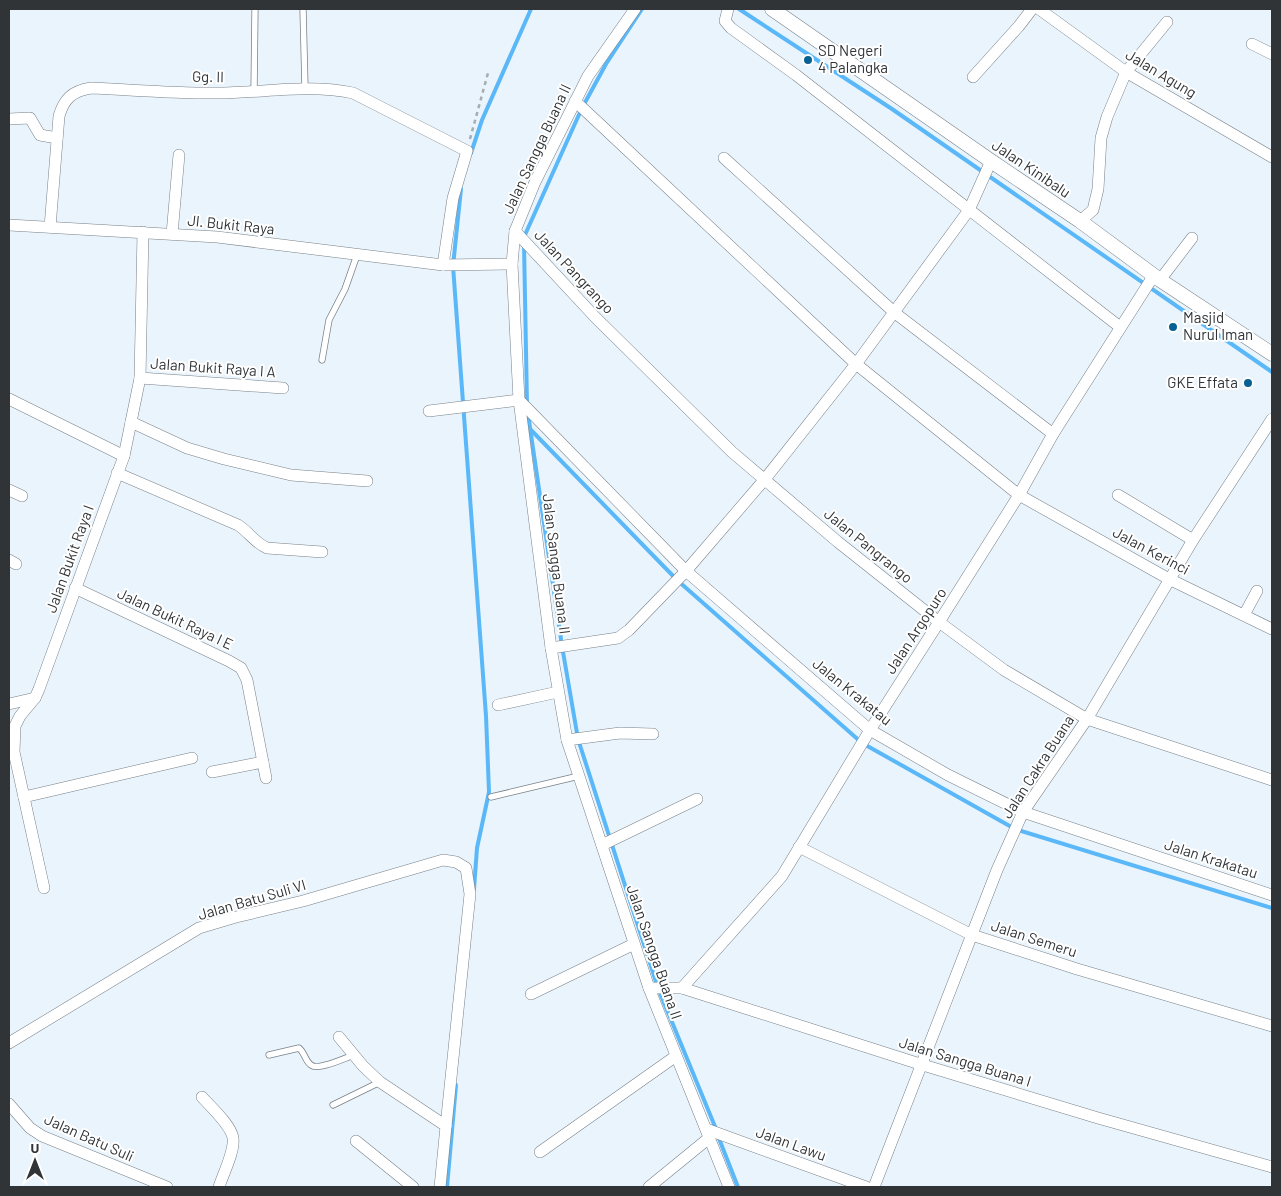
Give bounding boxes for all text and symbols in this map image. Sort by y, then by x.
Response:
place label: SD Negeri 4 Palangka [818,41,888,76]
street label: Jalan Agung [1123,45,1200,101]
marker: SD Negeri 4 Palangka [802,54,814,66]
street label: Gg. II [192,67,224,85]
street label: Jalan Sangga Buana II [498,81,574,216]
street label: Jalan Kinibalu [989,135,1074,201]
street label: Jl. Bukit Raya [187,210,276,238]
street label: Jalan Pangrango [531,225,618,317]
place label: Masjid Nurul Iman [1183,308,1253,343]
marker: Masjid Nurul Iman [1167,321,1179,333]
street label: Jalan Bukit Raya I A [150,354,276,380]
place label: GKE Effata [1167,373,1238,391]
marker: GKE Effata [1242,377,1254,389]
street label: Jalan Sangga Buana II [539,493,575,635]
street label: Jalan Bukit Raya I [41,502,97,615]
street label: Jalan Pangrango [821,504,916,586]
street label: Jalan Kerinci [1110,522,1193,578]
street label: Jalan Bukit Raya I E [115,583,236,653]
street label: Jalan Argopuro [881,584,950,677]
street label: Jalan Krakatau [809,654,896,729]
street label: Jalan Cakra Buana [997,711,1077,821]
street label: Jalan Krakatau [1162,835,1260,882]
street label: Jalan Batu Suli VI [196,875,308,923]
street label: Jalan Sangga Buana II [623,882,686,1021]
street label: Jalan Semeru [989,916,1079,960]
street label: Jalan Sangga Buana I [897,1032,1034,1090]
street label: Jalan Batu Suli [42,1109,137,1165]
street label: Jalan Lawu [754,1122,829,1164]
north arrow [10,1136,60,1186]
text: U [31,1139,40,1156]

